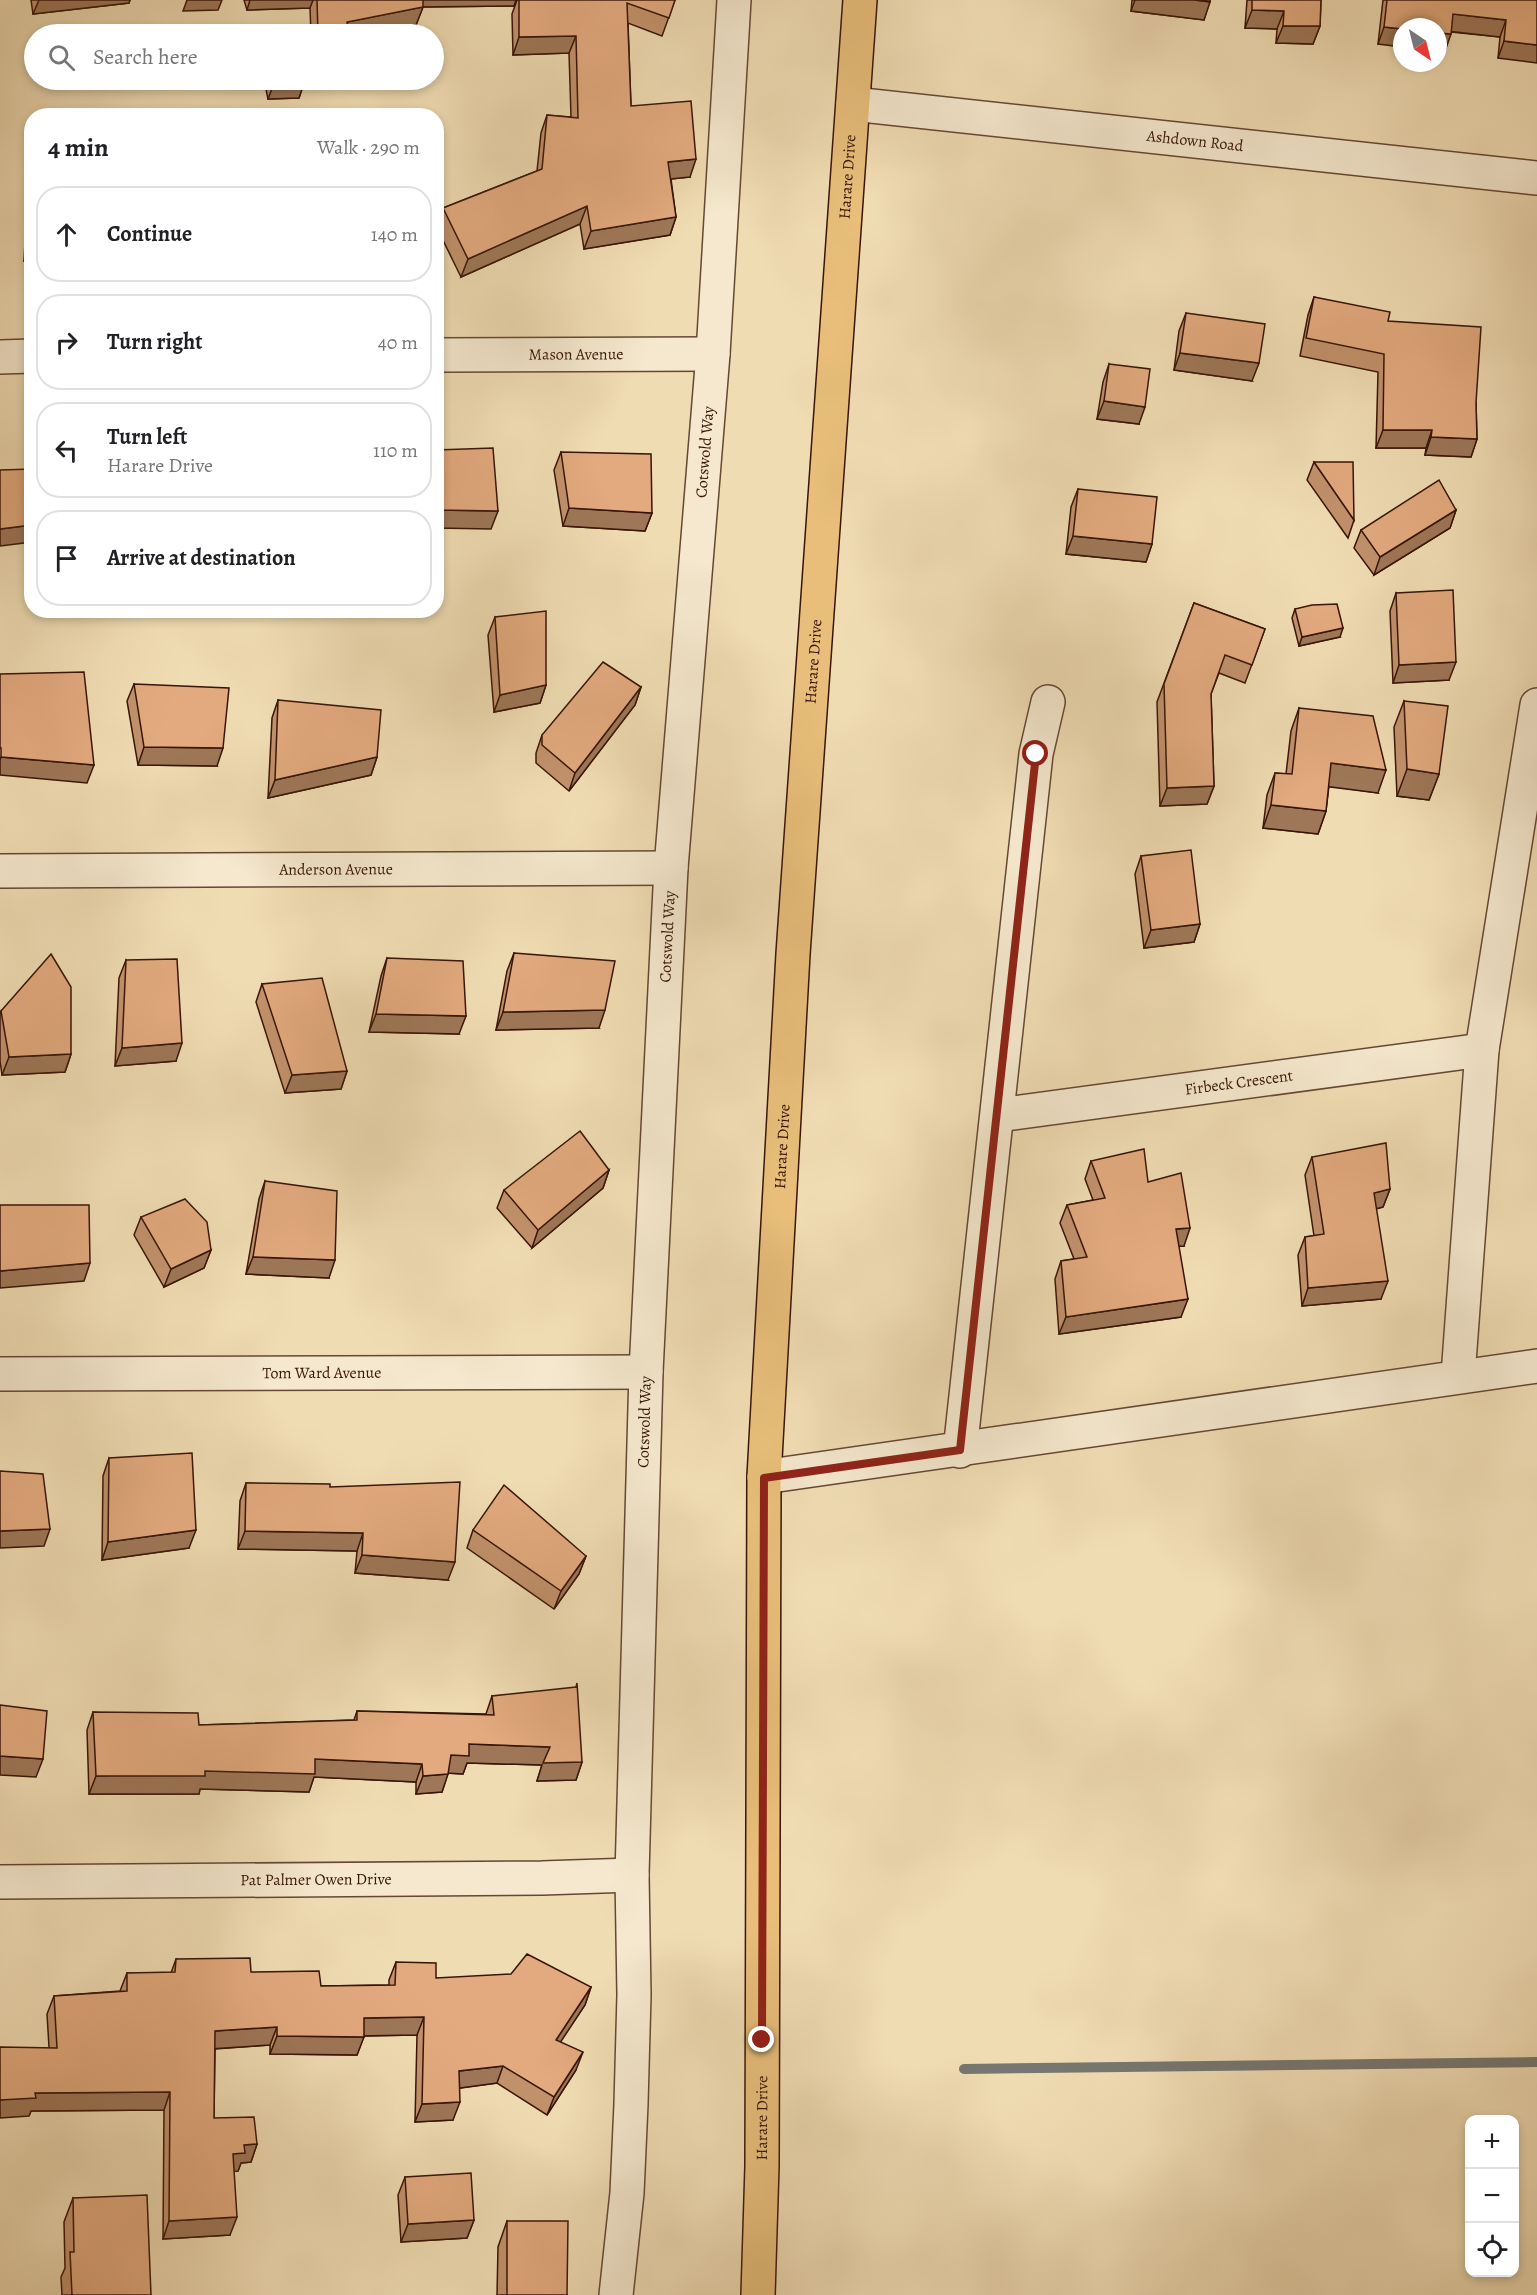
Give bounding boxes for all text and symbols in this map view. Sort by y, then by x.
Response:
north arrow [1393,18,1447,72]
search box [24,24,444,90]
icon: search [45,41,78,74]
text: Search here [93,42,198,72]
street label: Ashdown Road [1144,125,1245,157]
text: 4 min [48,130,109,165]
text: Walk · 290 m [317,134,420,161]
street label: Harare Drive [834,134,862,220]
icon: ahead [50,218,83,251]
text: Continue [107,219,192,249]
text: 140 m [371,221,418,248]
icon: right [50,326,83,359]
text: Turn right [107,327,203,357]
text: 40 m [378,329,418,356]
street label: Mason Avenue [528,343,623,366]
street label: Cotswold Way [690,404,720,499]
text: Turn left [107,422,187,452]
icon: left [50,434,83,467]
text: 110 m [373,437,418,464]
text: Harare Drive [107,452,213,479]
icon: arrive [50,542,83,575]
text: Arrive at destination [107,543,296,573]
street label: Harare Drive [800,618,827,705]
route start [1022,740,1048,766]
street label: Anderson Avenue [278,858,393,881]
street label: Cotswold Way [654,889,681,983]
street label: Firbeck Crescent [1183,1065,1294,1101]
street label: Harare Drive [769,1104,796,1190]
street label: Tom Ward Avenue [263,1362,381,1384]
street label: Cotswold Way [632,1375,657,1468]
street label: Pat Palmer Owen Drive [240,1868,392,1891]
route end [748,2026,774,2052]
street label: Harare Drive [751,2076,773,2161]
map controls [1465,2115,1519,2277]
button: + [1465,2115,1519,2169]
button: − [1465,2169,1519,2223]
button: locate [1465,2223,1519,2277]

